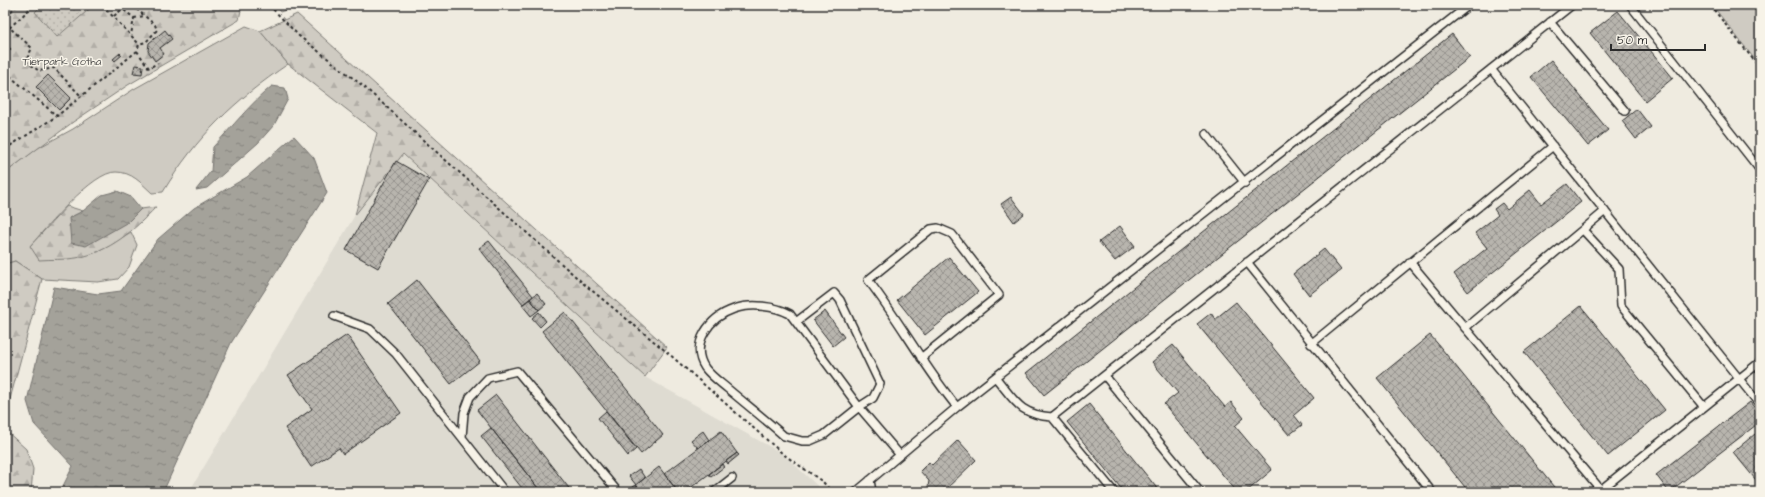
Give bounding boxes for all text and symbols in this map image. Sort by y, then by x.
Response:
scale bar [1611,26,1705,52]
text: 50 m [1617,32,1648,49]
park label: Tierpark Gotha [23,54,102,69]

